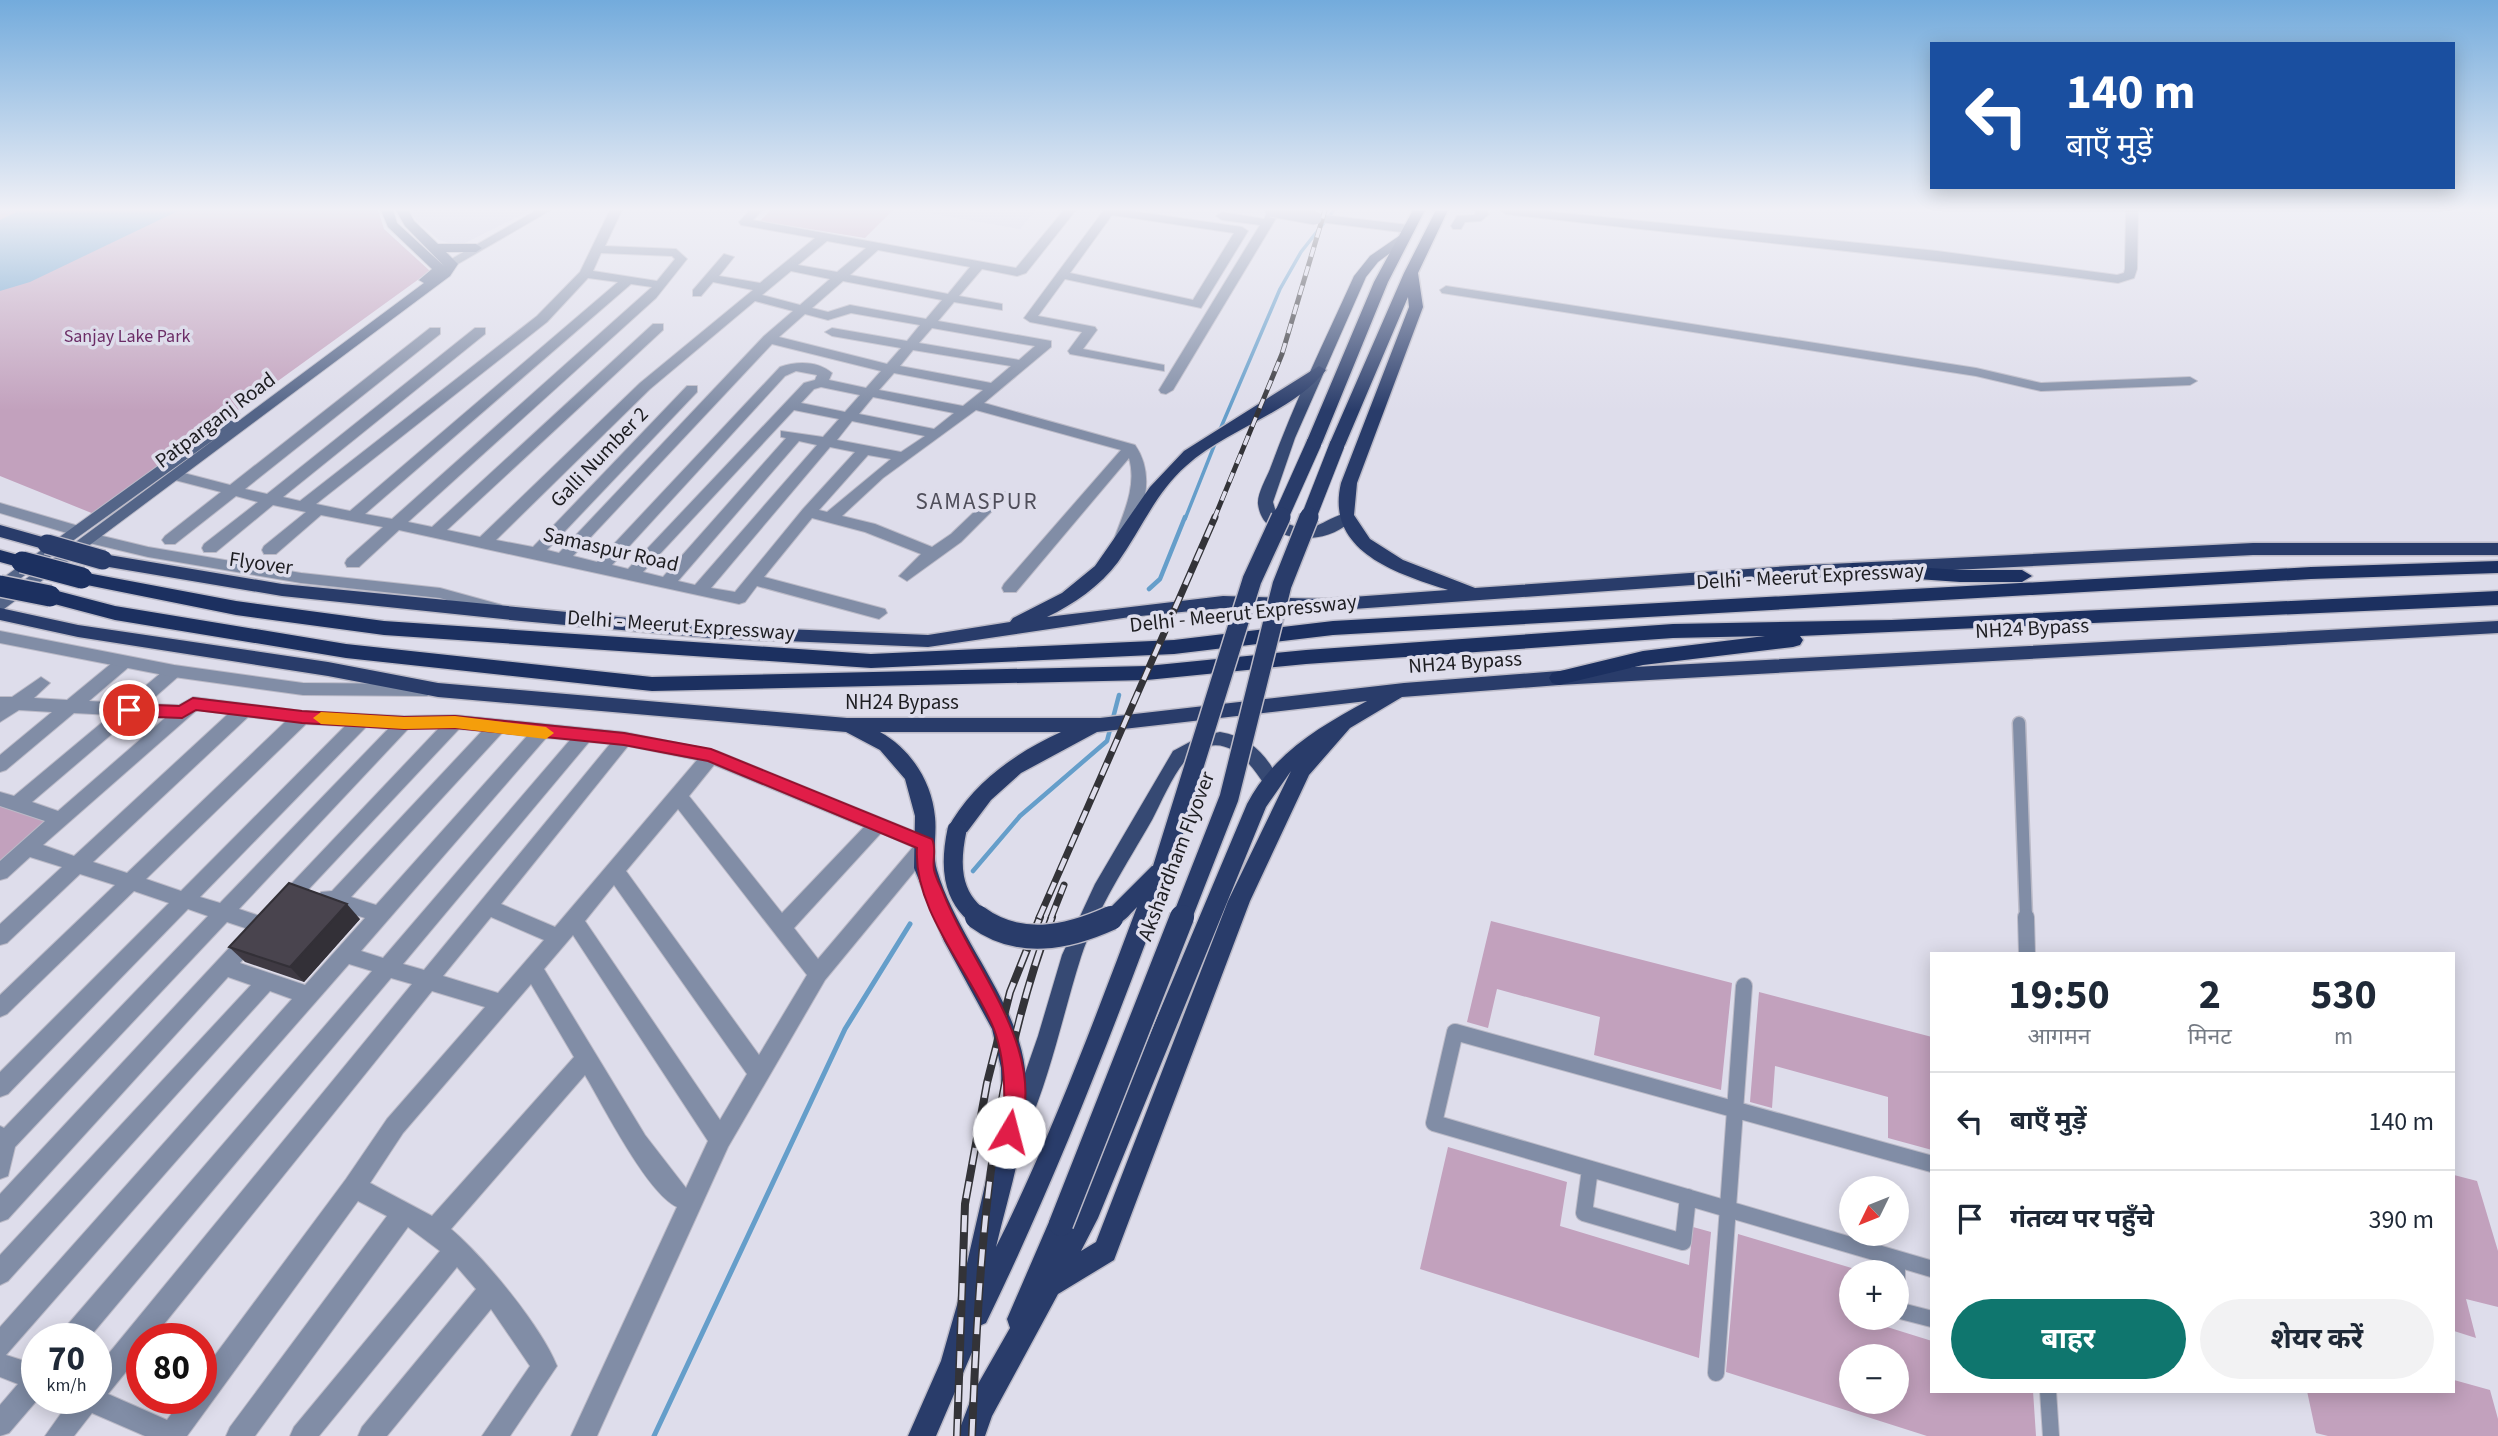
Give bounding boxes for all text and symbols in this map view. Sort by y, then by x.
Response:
text: 140 m [2066,58,2195,128]
icon: left [1951,70,2042,161]
text: बाएँ मुड़ें [2066,123,2153,169]
park label: Sanjay Lake Park [64,324,190,349]
street label: Patparganj Road [148,365,282,475]
street label: Galli Number 2 [543,400,655,514]
district label: SAMASPUR [915,485,1039,518]
street label: Samaspur Road [540,519,682,579]
street label: Flyover [227,544,296,582]
street label: Delhi - Meerut Expressway [1695,555,1925,597]
street label: Delhi - Meerut Expressway [1128,586,1358,640]
street label: Delhi - Meerut Expressway [566,602,796,648]
street label: NH24 Bypass [1974,610,2090,646]
street label: NH24 Bypass [1407,643,1523,681]
pin [99,680,159,740]
street label: NH24 Bypass [845,687,959,717]
icon: arrive [110,691,148,729]
street label: Akshardham Flyover [1130,766,1222,945]
text: 19:50 [2008,965,2110,1025]
text: 2 [2199,965,2221,1025]
text: 530 [2310,965,2377,1025]
text: आगमन [2027,1020,2090,1053]
text: मिनट [2188,1020,2232,1053]
text: m [2334,1020,2353,1053]
position arrow [972,1095,1046,1169]
icon: left [1951,1102,1989,1140]
text: बाएँ मुड़ें [2010,1102,2087,1139]
text: 140 m [2368,1103,2434,1140]
north arrow [1839,1176,1909,1246]
map controls [1839,1176,1909,1414]
icon: arrive [1951,1200,1989,1238]
text: गंतव्य पर पहुँचे [2010,1200,2154,1237]
text: 390 m [2368,1201,2434,1238]
button: + [1839,1260,1909,1330]
button: बाहर [1951,1299,2186,1379]
button: शेयर करें [2200,1299,2434,1379]
speed limit sign: 80 [126,1323,217,1414]
text: 70 [48,1334,85,1384]
button: − [1839,1344,1909,1414]
text: km/h [47,1373,86,1398]

